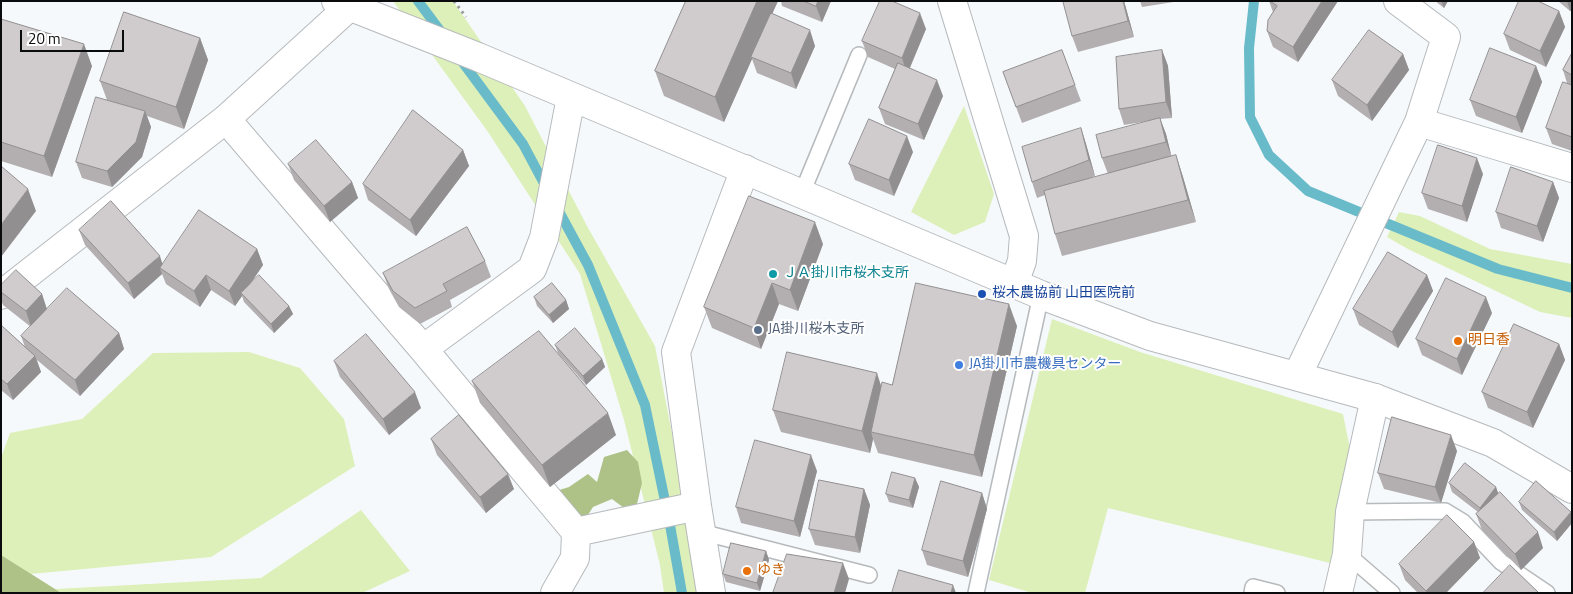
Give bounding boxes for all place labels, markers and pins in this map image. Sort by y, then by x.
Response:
place label: ＪＡ掛川市桜木支所 [783,266,909,282]
marker: ＪＡ掛川市桜木支所 [767,268,779,280]
place label: 桜木農協前 山田医院前 [992,286,1135,302]
marker: 桜木農協前 山田医院前 [976,288,988,300]
place label: JA掛川桜木支所 [768,322,864,338]
marker: JA掛川桜木支所 [752,324,764,336]
place label: 明日香 [1468,333,1510,349]
marker: 明日香 [1452,335,1464,347]
place label: JA掛川市農機具センター [969,357,1121,373]
marker: JA掛川市農機具センター [953,359,965,371]
place label: ゆき [757,563,785,579]
marker: ゆき [741,565,753,577]

